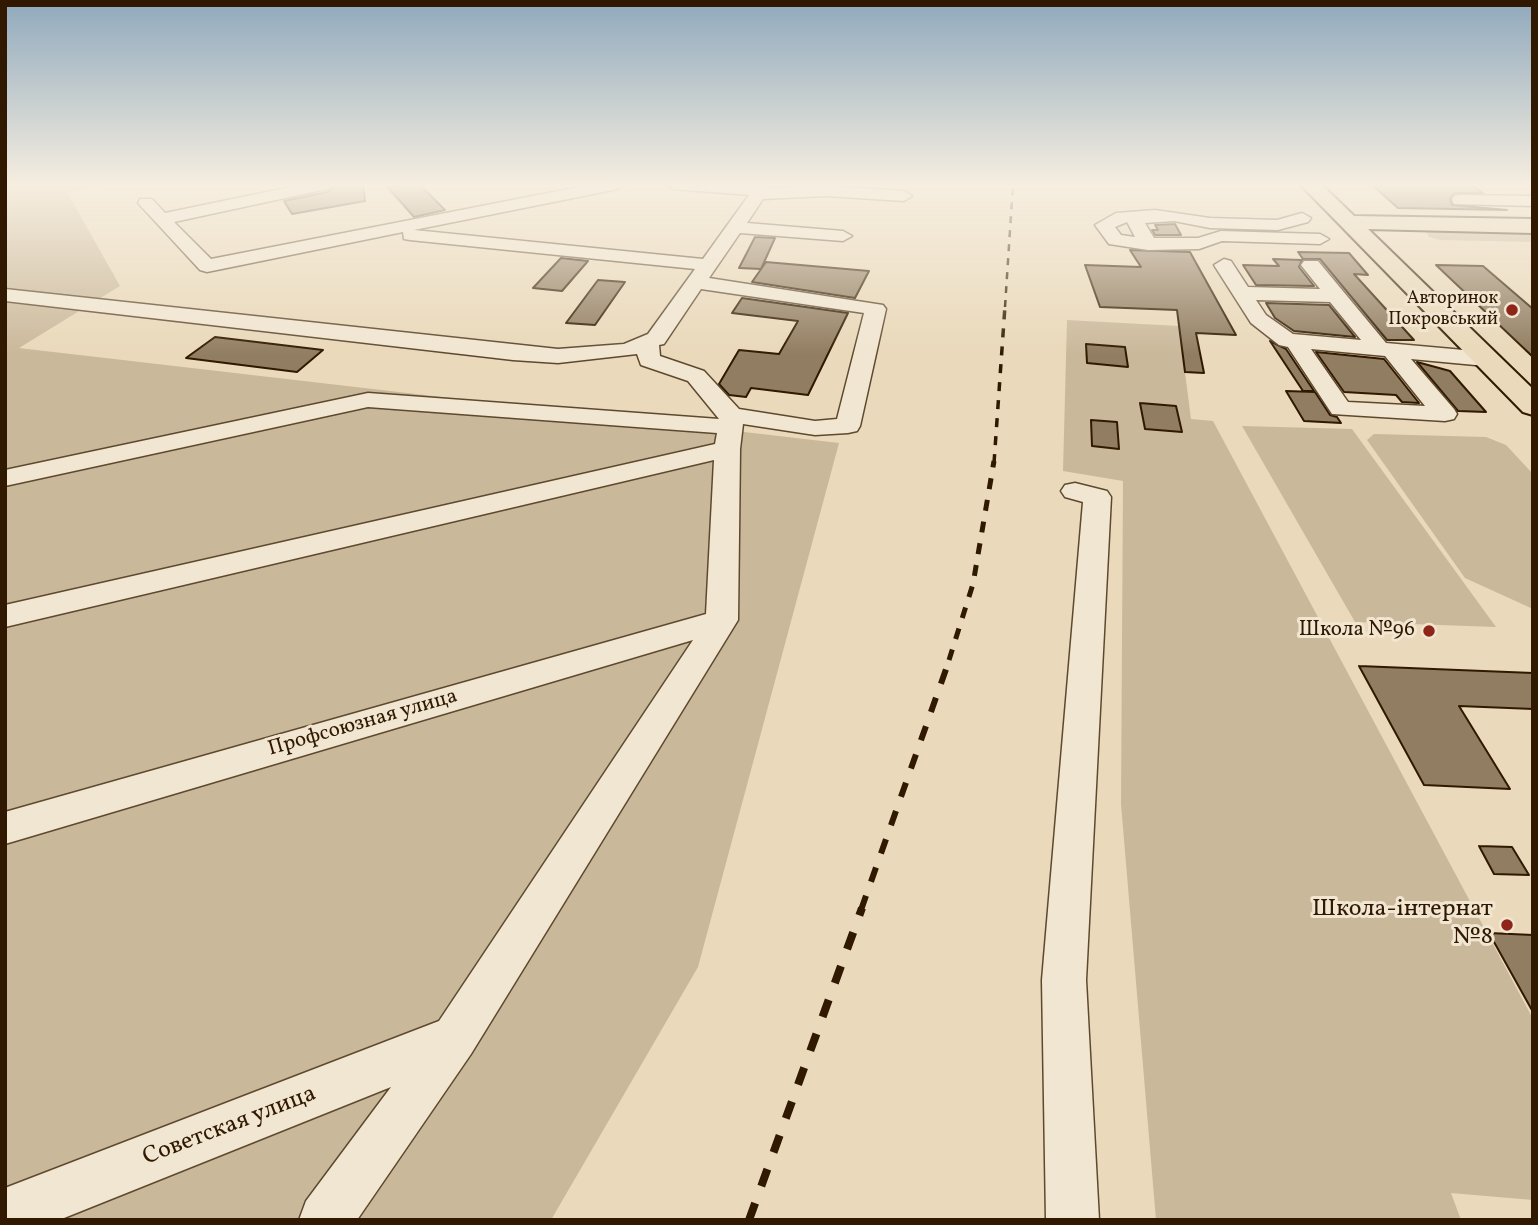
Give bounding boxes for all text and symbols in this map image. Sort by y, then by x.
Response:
place label: Авторинок Покровський [1388,289,1498,332]
marker: Авторинок Покровський [1504,302,1520,318]
place label: Школа №96 [1299,618,1415,644]
marker: Школа №96 [1421,623,1437,639]
street label: Профсоюзная улица [265,685,461,763]
place label: Школа-інтернат №8 [1312,897,1493,953]
marker: Школа-інтернат №8 [1499,917,1515,933]
street label: Советская улица [139,1081,321,1173]

